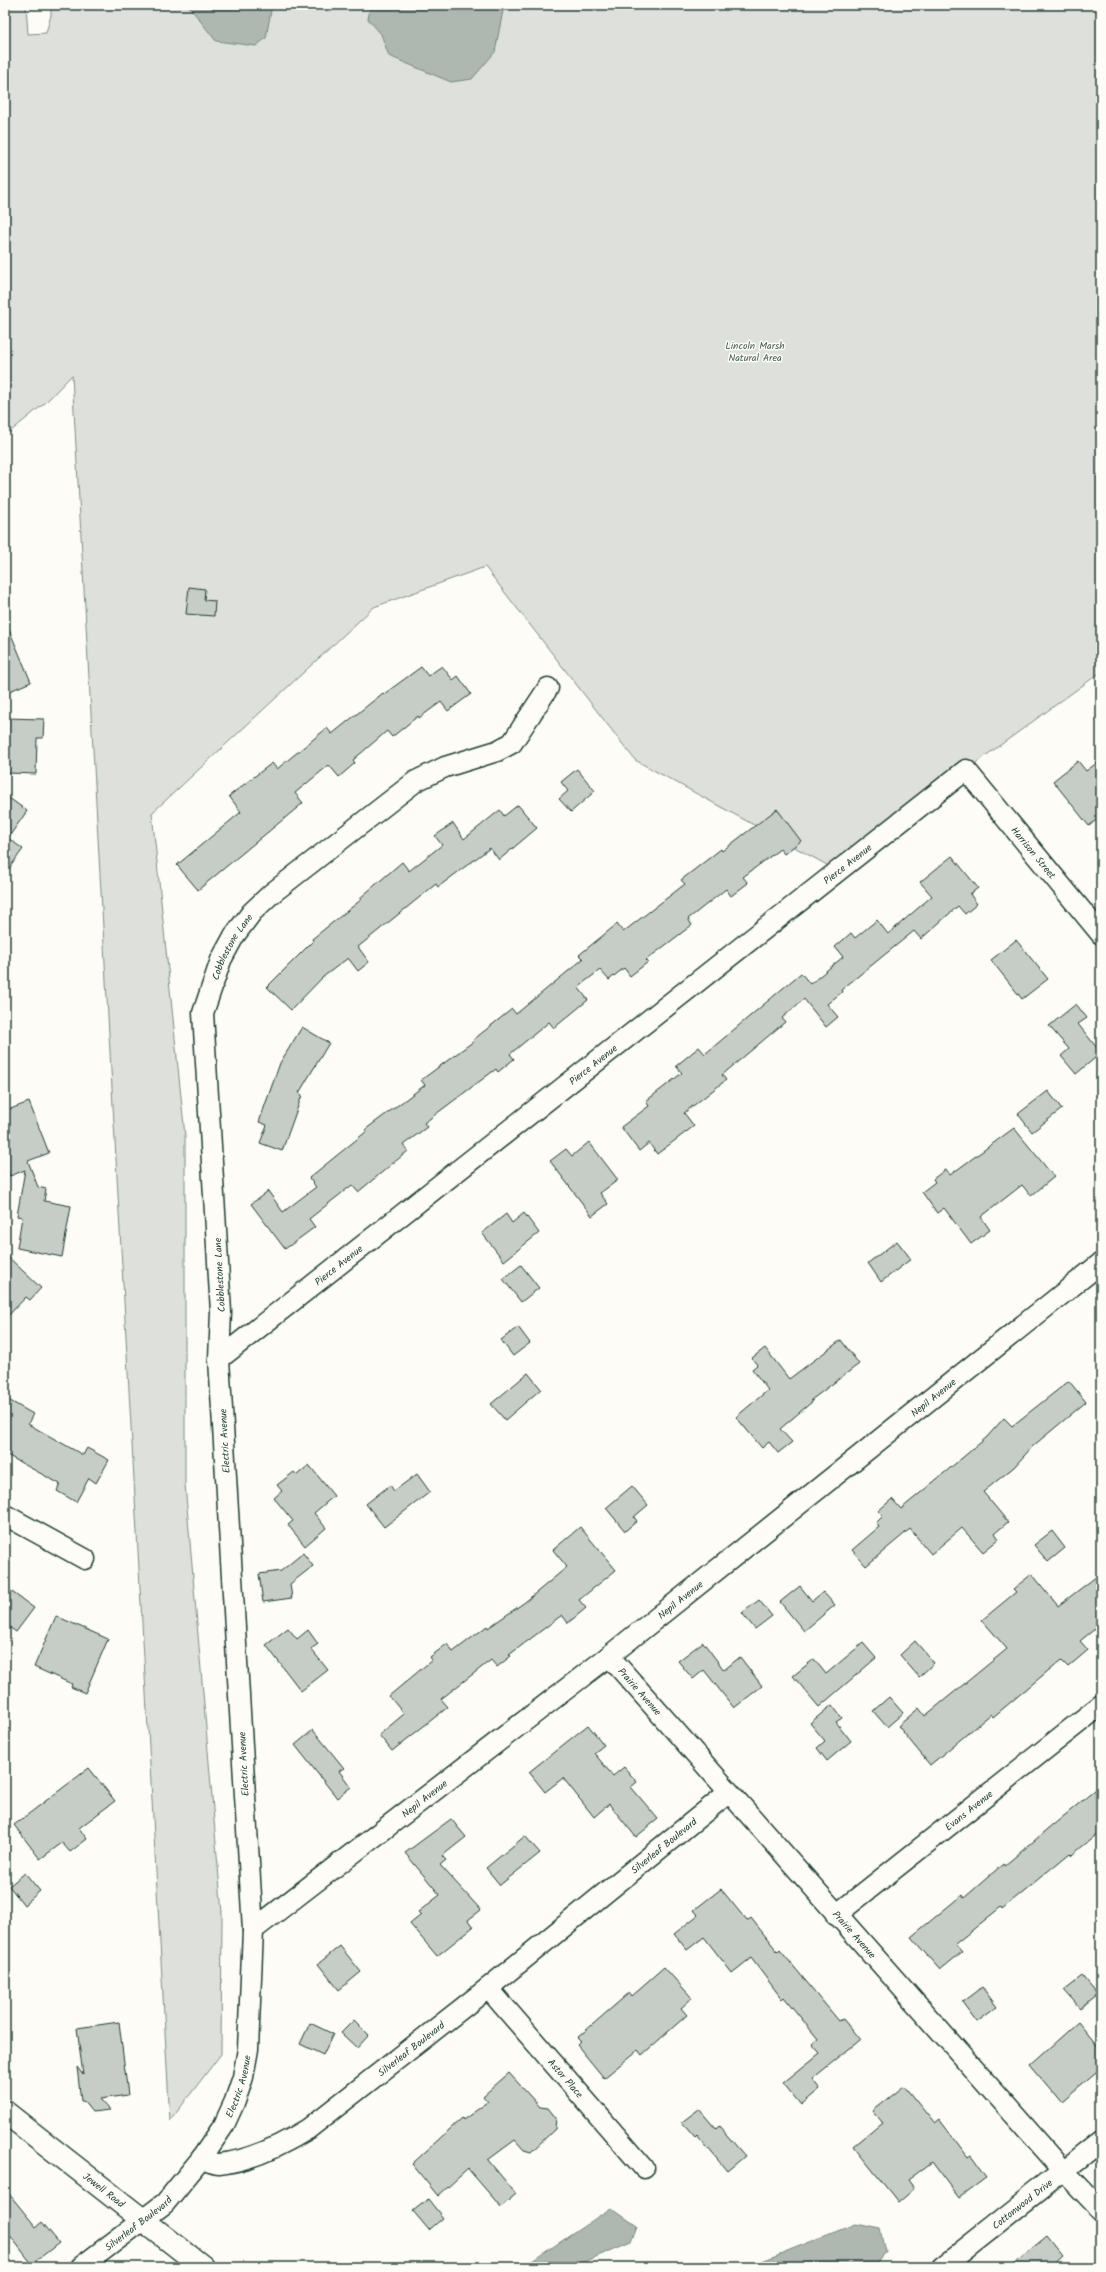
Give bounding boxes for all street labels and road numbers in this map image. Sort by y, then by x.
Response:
street label: Harrison Street [1007,823,1060,883]
street label: Pierce Avenue [820,840,876,889]
street label: Cobblestone Lane [208,910,257,982]
street label: Pierce Avenue [566,1040,622,1089]
street label: Cobblestone Lane [210,1237,230,1313]
street label: Pierce Avenue [311,1241,367,1290]
street label: Nepil Avenue [907,1374,960,1421]
street label: Electric Avenue [215,1408,235,1474]
street label: Nepil Avenue [654,1577,707,1623]
street label: Prairie Avenue [614,1664,665,1720]
street label: Electric Avenue [234,1731,254,1797]
street label: Nepil Avenue [398,1776,452,1822]
street label: Evans Avenue [941,1786,997,1835]
street label: Silverleaf Boulevard [627,1814,702,1878]
street label: Prairie Avenue [828,1907,880,1963]
street label: Silverleaf Boulevard [375,2017,449,2081]
street label: Electric Avenue [221,2053,256,2120]
street label: Astor Place [544,2055,587,2102]
street label: Jewell Road [79,2169,129,2213]
street label: Cottonwood Drive [989,2175,1057,2234]
street label: Silverleaf Boulevard [102,2192,177,2255]

